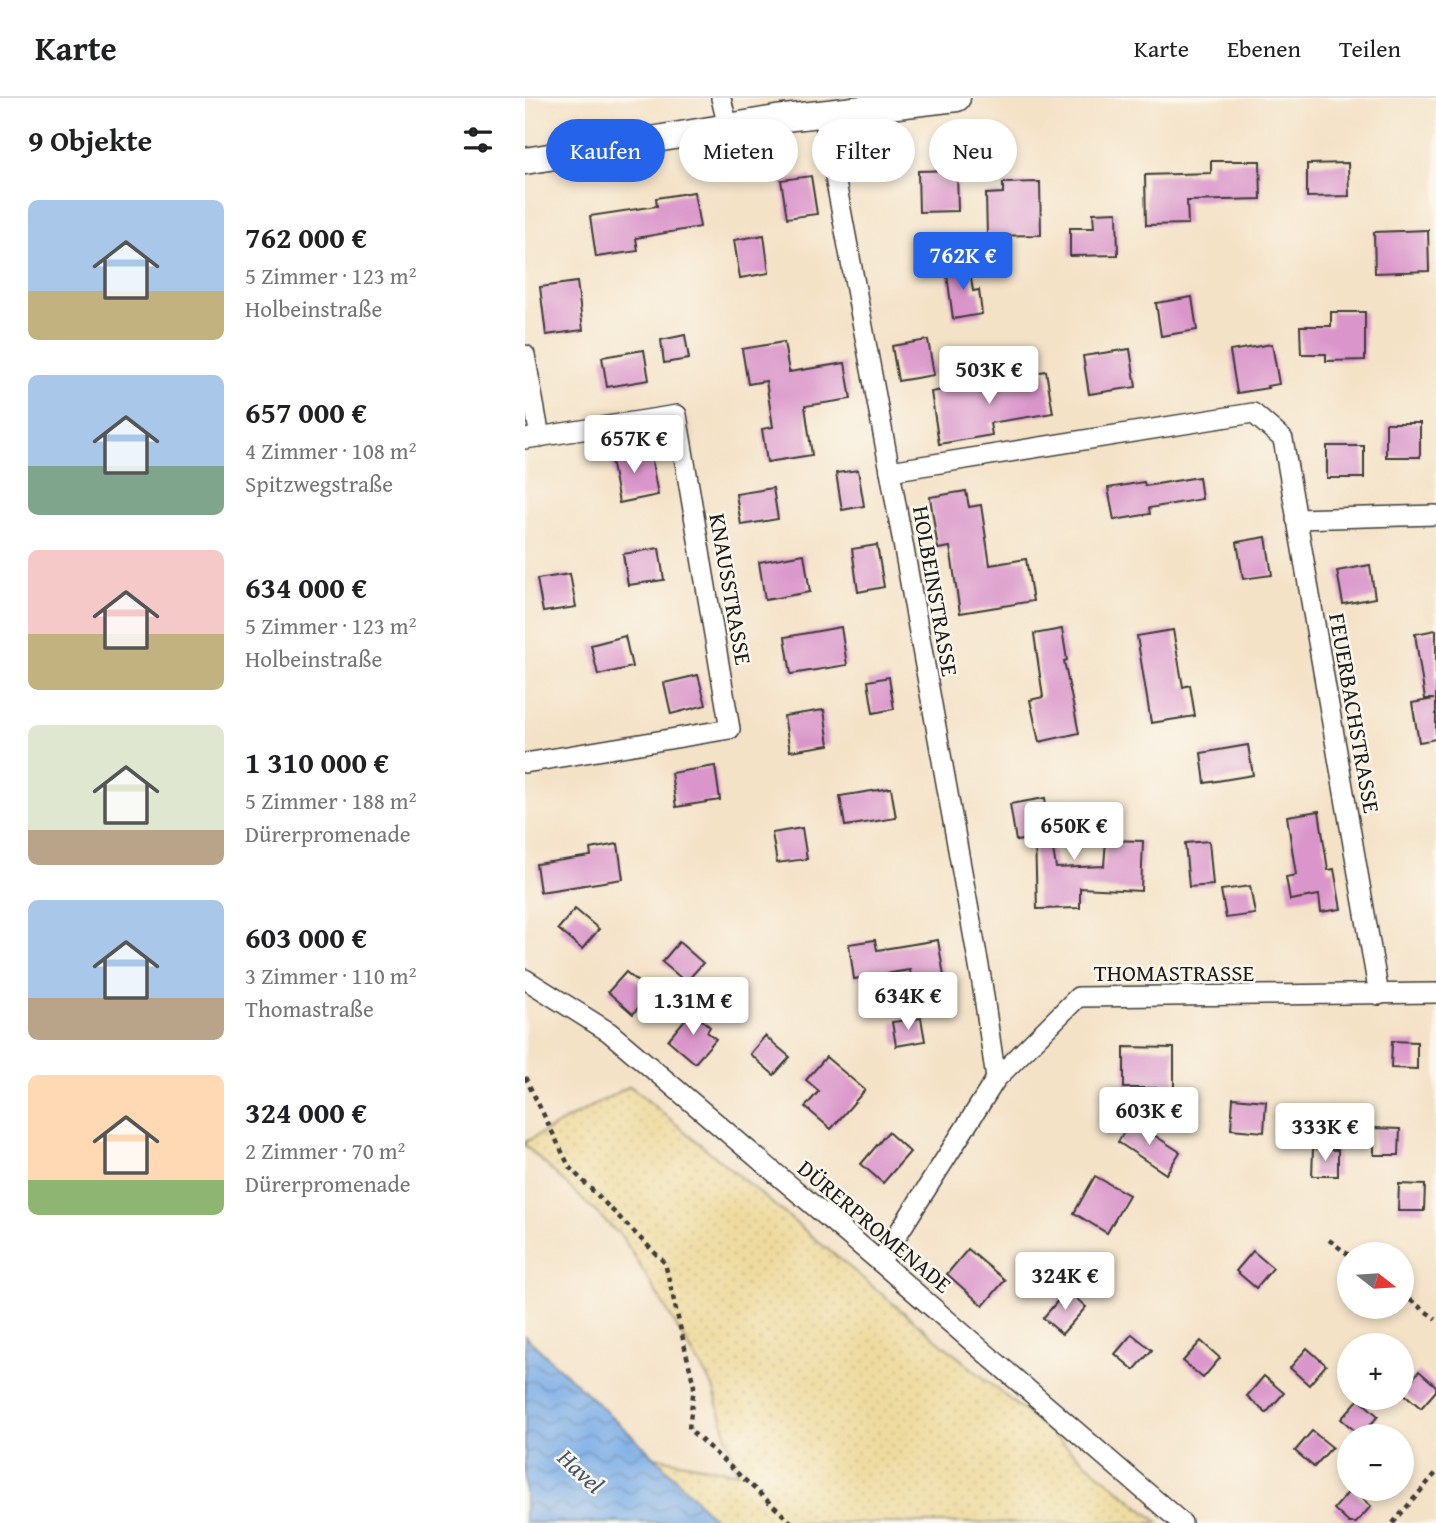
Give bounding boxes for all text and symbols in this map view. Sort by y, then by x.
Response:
text: Karte [35,24,117,72]
text: Karte [1134,31,1189,66]
text: Ebenen [1227,31,1301,66]
text: Teilen [1339,31,1401,66]
text: 9 Objekte [28,118,152,162]
chip: Kaufen [546,119,665,182]
chip: Mieten [679,119,798,182]
chip: Filter [812,119,915,182]
chip: Neu [929,119,1017,182]
icon: filters [459,121,497,159]
text: 762 000 € [245,215,367,259]
icon: home [84,228,168,312]
pin: 762K € [906,232,1020,292]
text: 762K € [929,238,997,271]
text: 5 Zimmer · 123 m² [245,259,416,292]
text: Holbeinstraße [245,292,382,325]
pin: 503K € [932,346,1046,406]
text: 503K € [955,352,1023,385]
text: 657 000 € [245,390,367,434]
icon: home [84,403,168,487]
pin: 657K € [577,416,691,475]
text: 657K € [600,421,668,454]
text: 4 Zimmer · 108 m² [245,434,416,467]
text: Spitzwegstraße [245,467,393,500]
street label: HOLBEINSTRASSE [905,503,967,679]
street label: KNAUSSTRASSE [701,511,761,667]
text: 634 000 € [245,565,367,609]
icon: home [84,578,168,662]
text: 5 Zimmer · 123 m² [245,609,416,642]
street label: FEUERBACHSTRASSE [1321,610,1389,816]
text: Holbeinstraße [245,642,382,675]
text: 1 310 000 € [245,740,389,784]
icon: home [84,753,168,837]
text: 5 Zimmer · 188 m² [245,784,416,817]
pin: 650K € [1017,802,1131,862]
text: 650K € [1040,808,1108,841]
text: Dürerpromenade [245,817,411,850]
text: 603 000 € [245,915,367,959]
icon: home [84,928,168,1012]
street label: THOMASTRASSE [1094,956,1254,989]
text: 3 Zimmer · 110 m² [245,959,416,992]
pin: 634K € [851,972,965,1032]
pin: 1.31M € [628,978,758,1037]
text: 634K € [874,978,942,1011]
text: 1.31M € [653,983,733,1016]
text: Thomastraße [245,992,374,1025]
pin: 603K € [1092,1088,1206,1147]
text: 324 000 € [245,1090,367,1134]
text: 603K € [1115,1093,1183,1126]
icon: home [84,1103,168,1187]
pin: 333K € [1268,1104,1382,1163]
text: 333K € [1291,1109,1359,1142]
text: 2 Zimmer · 70 m² [245,1134,405,1167]
street label: DÜRERPROMENADE [791,1152,959,1300]
text: Dürerpromenade [245,1167,411,1200]
north arrow [1337,1242,1414,1320]
map controls [1337,1242,1414,1501]
pin: 324K € [1008,1252,1122,1312]
text: 324K € [1031,1258,1099,1291]
button: + [1337,1333,1414,1410]
button: − [1337,1424,1414,1501]
water label: Havel [549,1440,612,1502]

